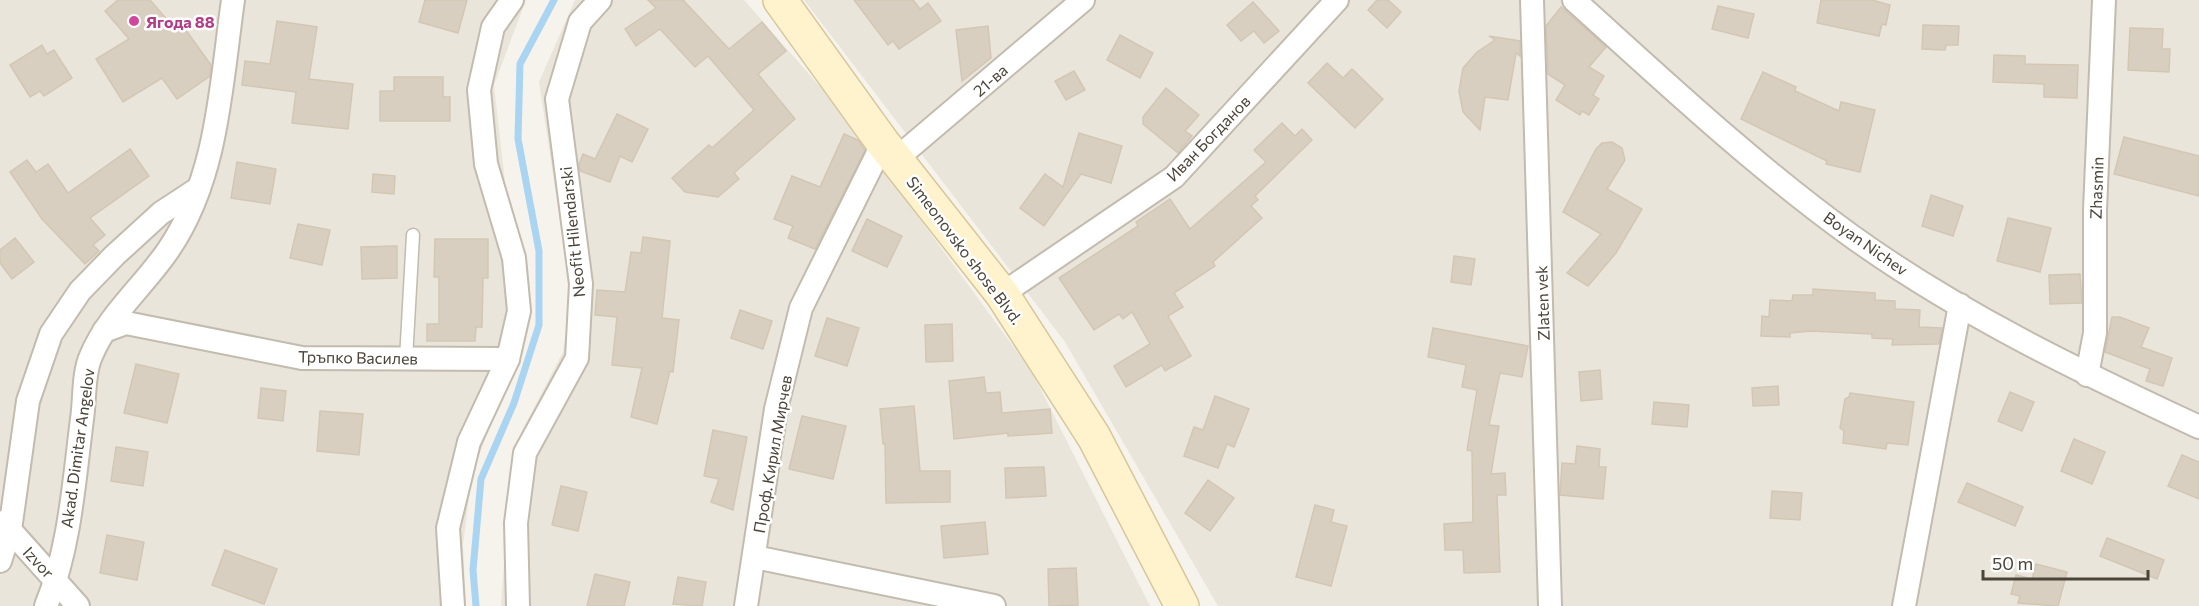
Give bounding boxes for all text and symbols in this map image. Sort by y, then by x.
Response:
place label: Ягода 88 [146,12,215,31]
marker: Ягода 88 [127,14,141,28]
street label: 21-ва [969,60,1011,100]
street label: Иван Богданов [1162,91,1254,185]
street label: Zhasmin [2085,156,2107,220]
street label: Neofit Hilendarski [556,166,588,298]
street label: Simeonovsko shose Blvd. [903,172,1027,328]
street label: Boyan Nichev [1820,207,1912,279]
street label: Zlaten vek [1531,265,1553,341]
street label: Тръпко Василев [298,346,418,368]
street label: Akad. Dimitar Angelov [56,367,98,529]
street label: Проф. Кирил Мирчев [749,374,795,534]
street label: Izvor [20,542,59,582]
scale bar [1983,543,2148,581]
text: 50 m [1992,552,2033,574]

